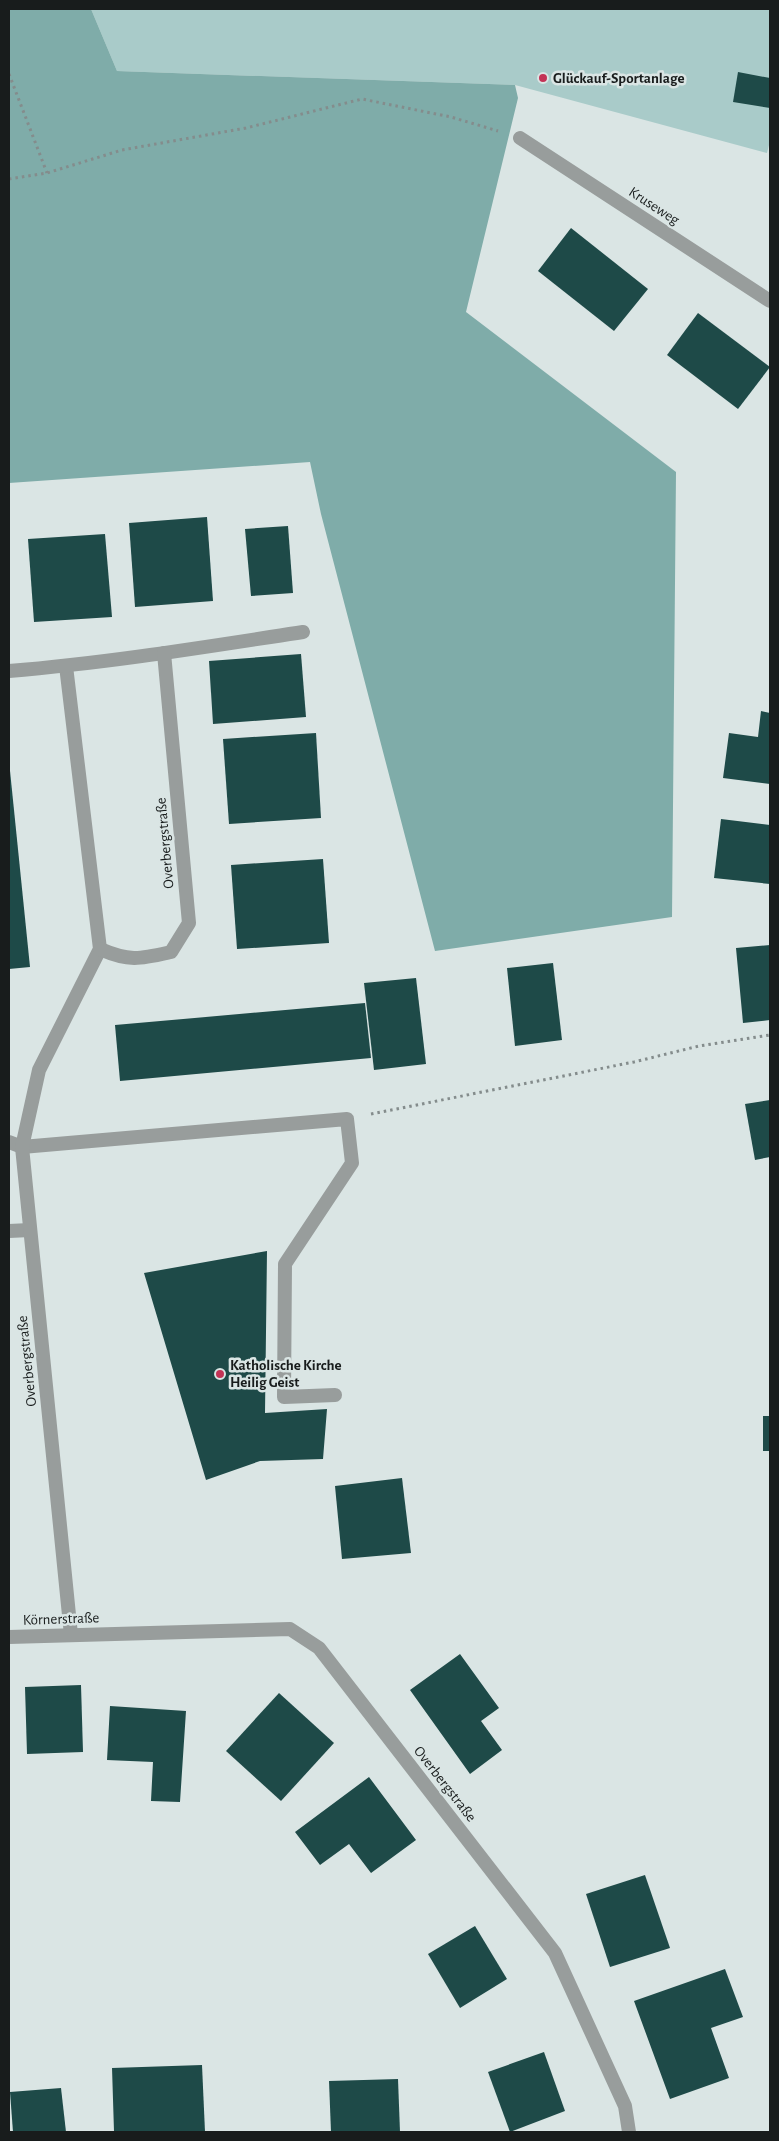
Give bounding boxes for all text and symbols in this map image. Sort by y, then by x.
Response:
place label: Glückauf-Sportanlage [553,71,685,86]
marker: Glückauf-Sportanlage [537,72,549,84]
street label: Kruseweg [626,184,683,228]
street label: Overbergstraße [154,797,176,889]
street label: Overbergstraße [15,1315,39,1407]
place label: Katholische Kirche Heilig Geist [230,1358,342,1390]
marker: Katholische Kirche Heilig Geist [214,1368,226,1380]
street label: Körnerstraße [22,1610,100,1628]
street label: Overbergstraße [411,1743,479,1825]

